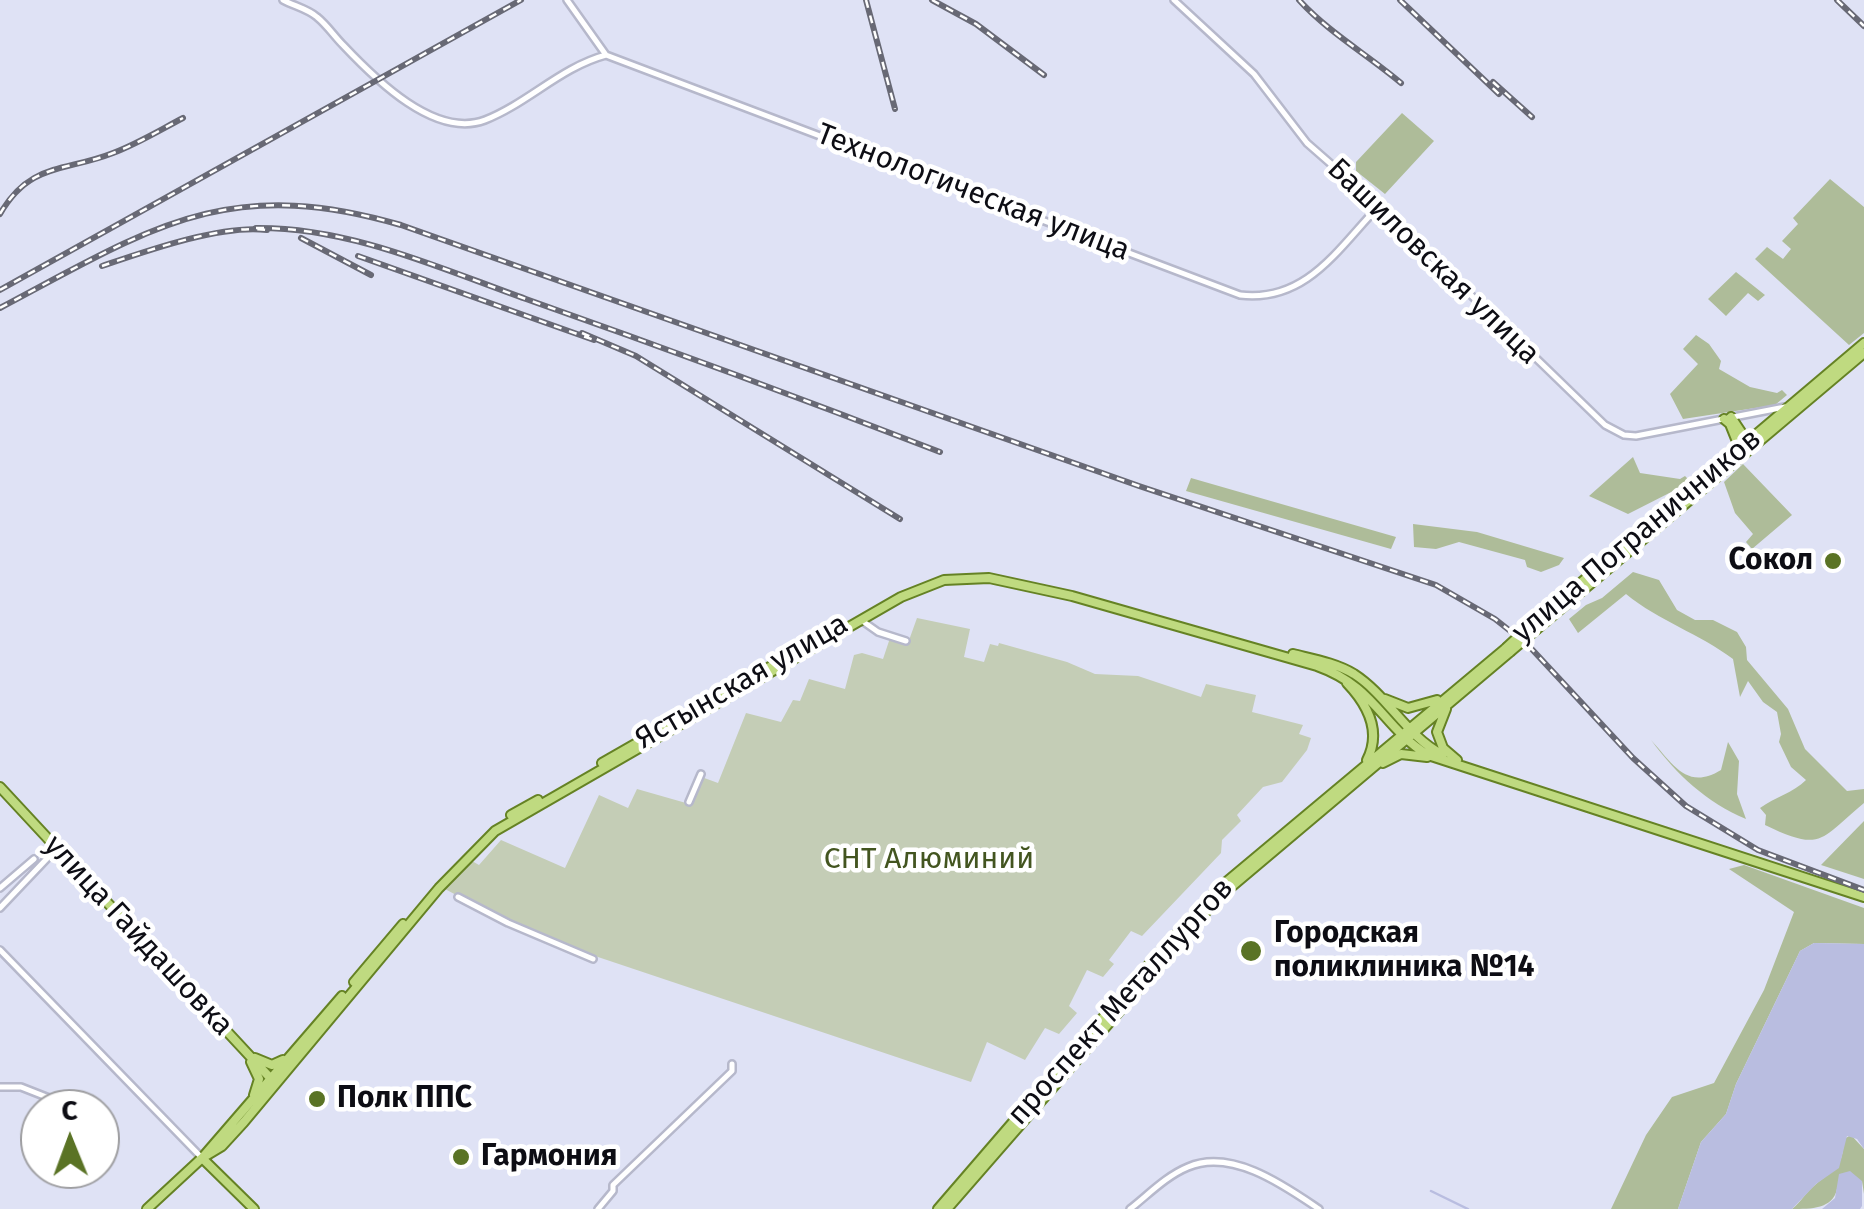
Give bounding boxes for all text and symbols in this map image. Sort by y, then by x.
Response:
street label: Технологическая улица [812,117,1134,269]
street label: Башиловская улица [1319,151,1547,373]
street label: улица Пограничников [1505,421,1769,651]
place label: Сокол [1728,543,1813,579]
marker: Сокол [1822,550,1844,572]
street label: Ястынская улица [629,606,855,758]
street label: улица Гайдашовка [36,828,240,1044]
park label: СНТ Алюминий [824,842,1034,878]
street label: проспект Металлургов [1001,871,1241,1133]
place label: Городская поликлиника №14 [1274,916,1535,986]
marker: Городская поликлиника №14 [1238,938,1264,964]
place label: Полк ППС [337,1081,472,1117]
marker: Полк ППС [306,1088,328,1110]
north arrow [20,1089,120,1189]
text: С [61,1094,78,1127]
place label: Гармония [481,1139,617,1175]
marker: Гармония [450,1146,472,1168]

